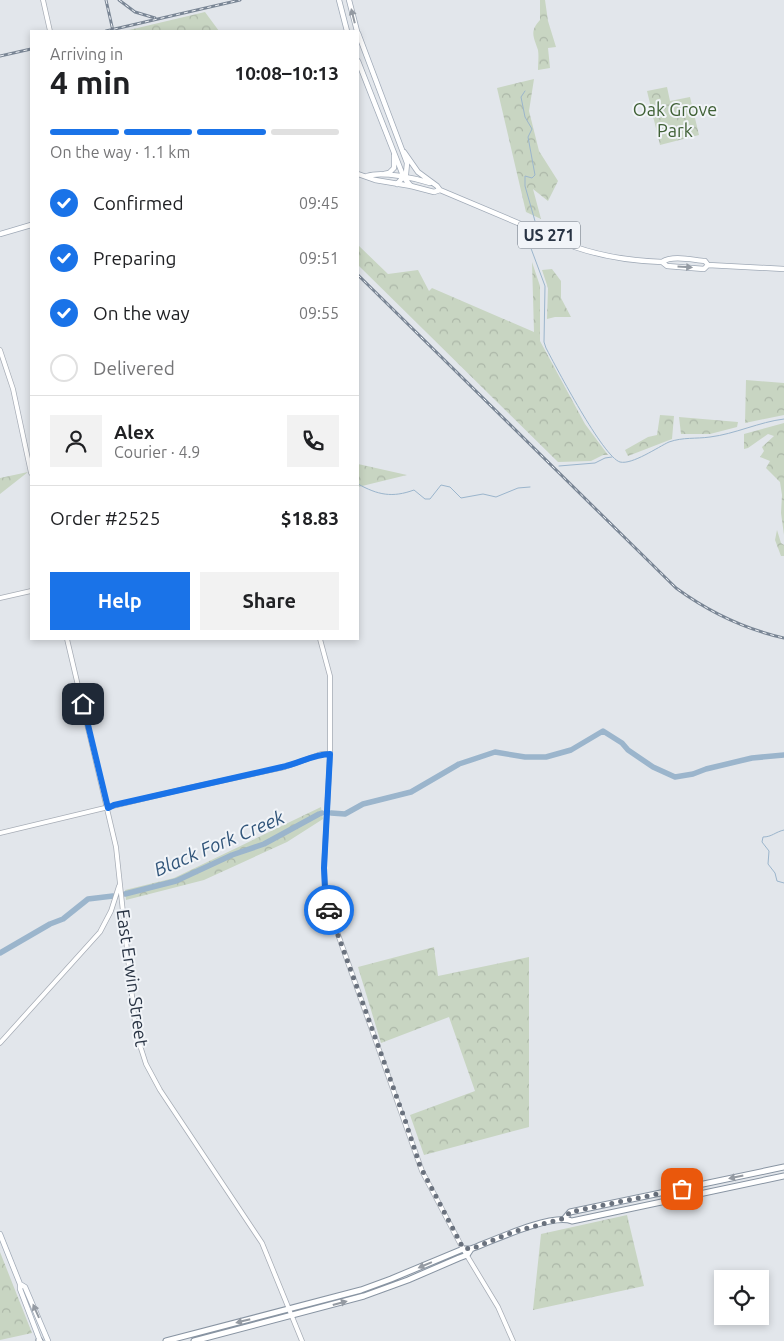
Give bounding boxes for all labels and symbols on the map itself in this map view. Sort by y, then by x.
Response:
one-way arrow [348,8,356,23]
park label: Oak Grove Park [633,99,717,140]
road number: US 271 [518,222,580,248]
one-way arrow [677,264,693,272]
pin [62,683,104,725]
water label: Black Fork Creek [150,806,288,880]
courier [304,885,354,935]
street label: East Erwin Street [113,908,153,1048]
pin [661,1168,703,1210]
one-way arrow [728,1174,744,1182]
one-way arrow [418,1261,432,1269]
one-way arrow [333,1299,348,1307]
one-way arrow [31,1304,39,1318]
one-way arrow [236,1317,251,1325]

